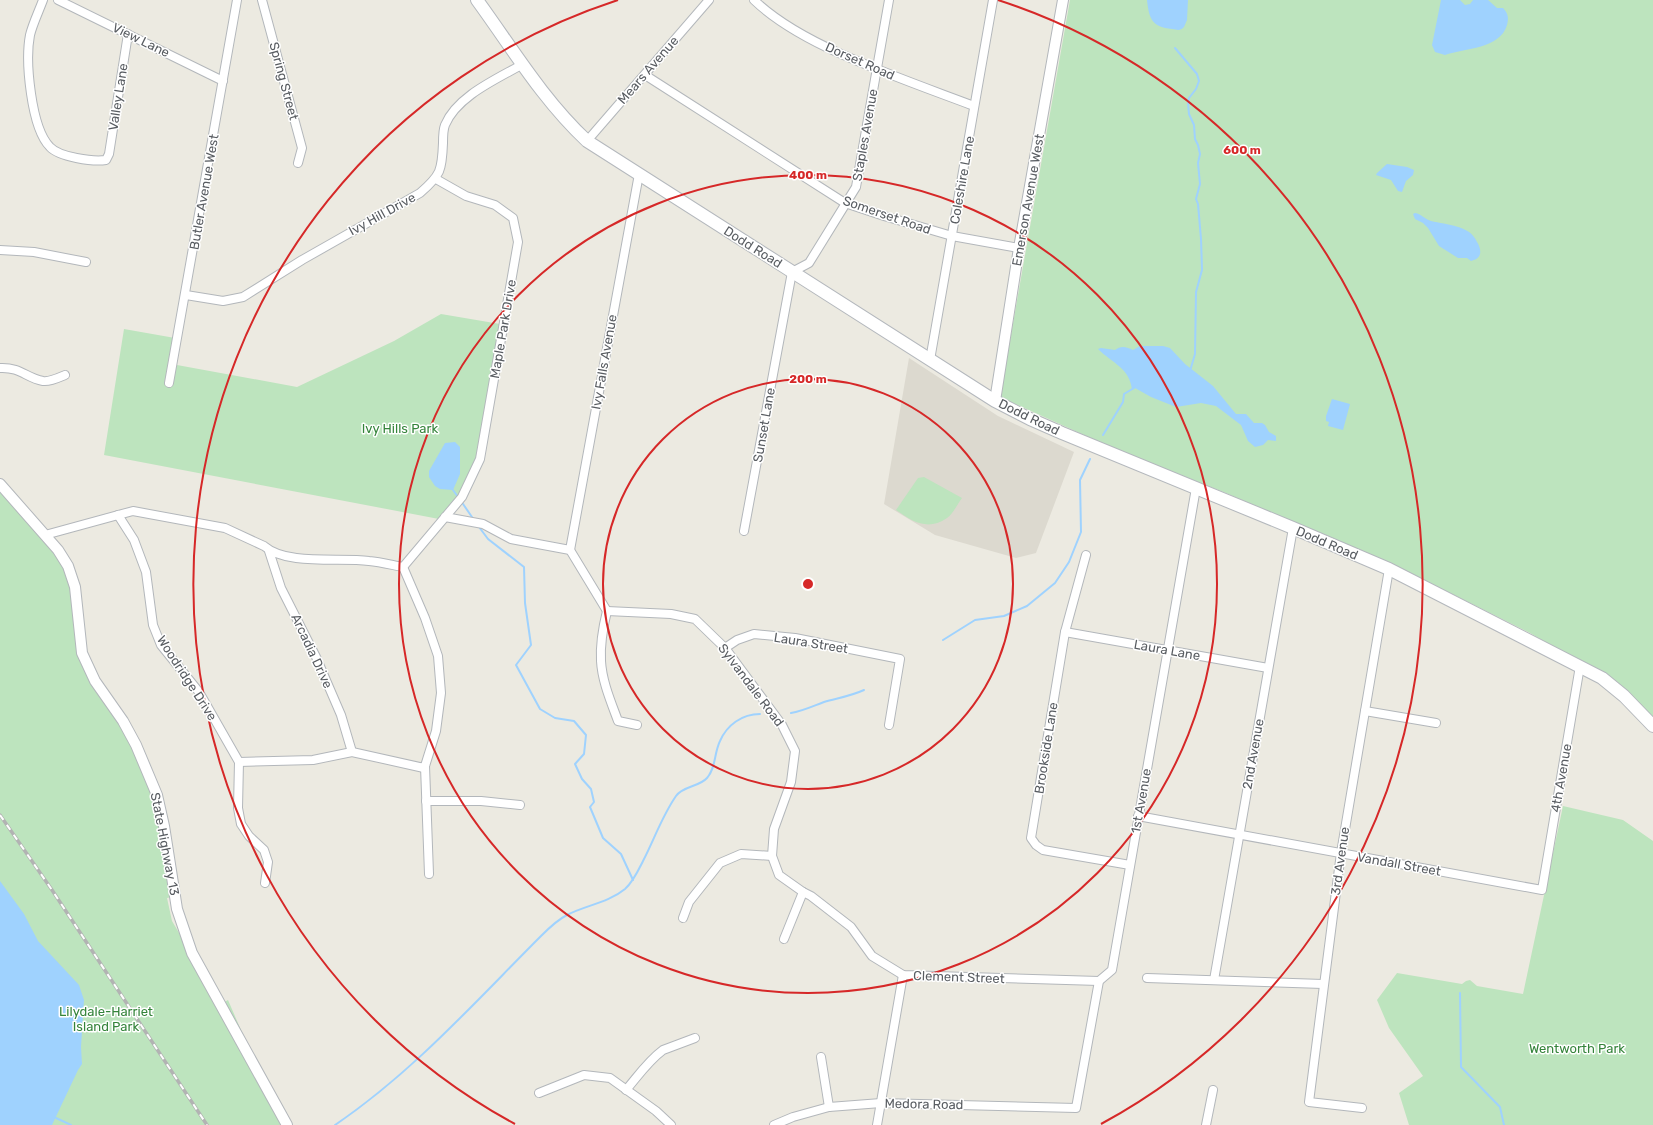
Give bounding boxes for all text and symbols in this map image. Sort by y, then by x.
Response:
street label: View Lane [110,20,172,60]
street label: Mears Avenue [615,33,681,107]
street label: Dorset Road [823,39,897,83]
street label: Spring Street [265,40,302,122]
street label: Valley Lane [105,62,131,132]
street label: Staples Avenue [849,88,881,182]
street label: Butler Avenue West [186,133,222,251]
street label: Emerson Avenue West [1009,133,1047,267]
street label: Coleshire Lane [947,135,977,225]
text: 600 m [1223,143,1261,157]
text: 400 m [789,168,827,182]
street label: Ivy Hill Drive [346,190,418,238]
street label: Somerset Road [841,193,933,237]
street label: Dodd Road [721,223,785,271]
street label: Maple Park Drive [487,278,519,380]
street label: Ivy Falls Avenue [588,313,620,411]
text: 200 m [789,372,827,386]
street label: Sunset Lane [750,386,778,464]
street label: Dodd Road [996,396,1062,438]
park label: Ivy Hills Park [362,421,438,436]
street label: Dodd Road [1294,523,1360,563]
centre of rings [801,577,815,591]
street label: Arcadia Drive [288,611,336,691]
street label: Laura Street [773,630,849,656]
street label: Woodridge Drive [153,633,220,724]
street label: Laura Lane [1133,637,1201,663]
street label: Sylvandale Road [715,641,787,729]
street label: Brookside Lane [1031,701,1061,795]
street label: 2nd Avenue [1239,717,1267,791]
street label: 4th Avenue [1548,742,1574,814]
street label: 1st Avenue [1128,767,1154,835]
street label: State Highway 13 [147,791,182,897]
street label: 3rd Avenue [1328,826,1352,896]
street label: Vandall Street [1356,849,1442,879]
street label: Clement Street [913,968,1005,986]
park label: Lilydale-Harriet Island Park [59,1004,153,1034]
park label: Wentworth Park [1529,1041,1625,1056]
street label: Medora Road [884,1096,964,1112]

